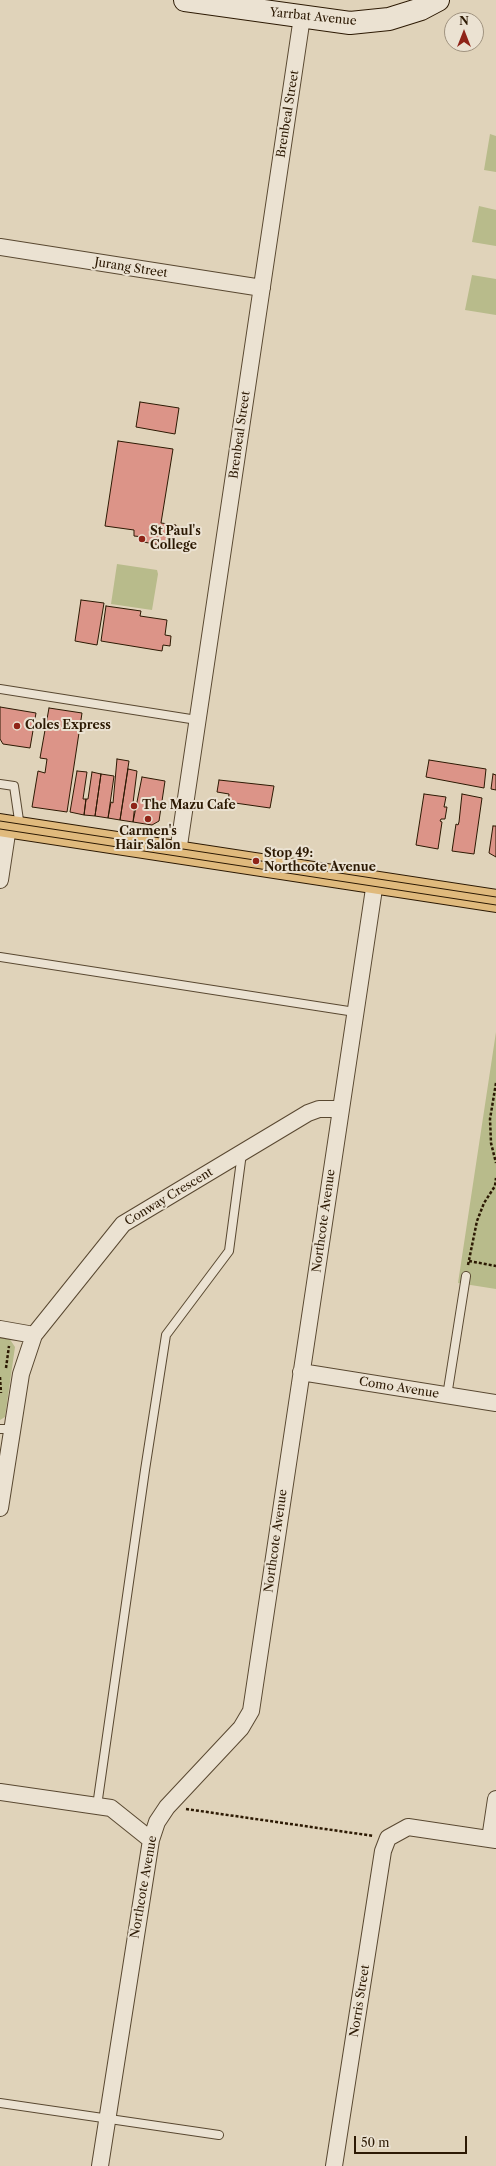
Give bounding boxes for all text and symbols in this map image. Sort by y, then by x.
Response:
street label: Yarrbat Avenue [269,5,357,29]
north arrow [444,12,484,52]
text: N [459,14,469,28]
street label: Brenbeal Street [274,69,302,159]
street label: Jurang Street [93,255,169,281]
street label: Brenbeal Street [227,390,253,480]
place label: St Paul's College [150,525,201,553]
marker: St Paul's College [137,534,147,544]
place label: Coles Express [25,719,111,733]
marker: Coles Express [12,721,22,731]
place label: The Mazu Cafe [142,799,236,813]
marker: The Mazu Cafe [129,801,139,811]
marker: Carmen's Hair Salon [143,814,153,824]
place label: Carmen's Hair Salon [115,825,181,853]
place label: Stop 49: Northcote Avenue [264,847,376,875]
marker: Stop 49: Northcote Avenue [251,856,261,866]
street label: Conway Crescent [122,1165,216,1229]
street label: Northcote Avenue [310,1168,338,1274]
street label: Como Avenue [358,1375,440,1401]
street label: Northcote Avenue [262,1488,290,1594]
street label: Northcote Avenue [128,1834,160,1940]
street label: Norris Street [347,1964,373,2038]
scale bar [356,2128,469,2154]
text: 50 m [361,2135,390,2150]

